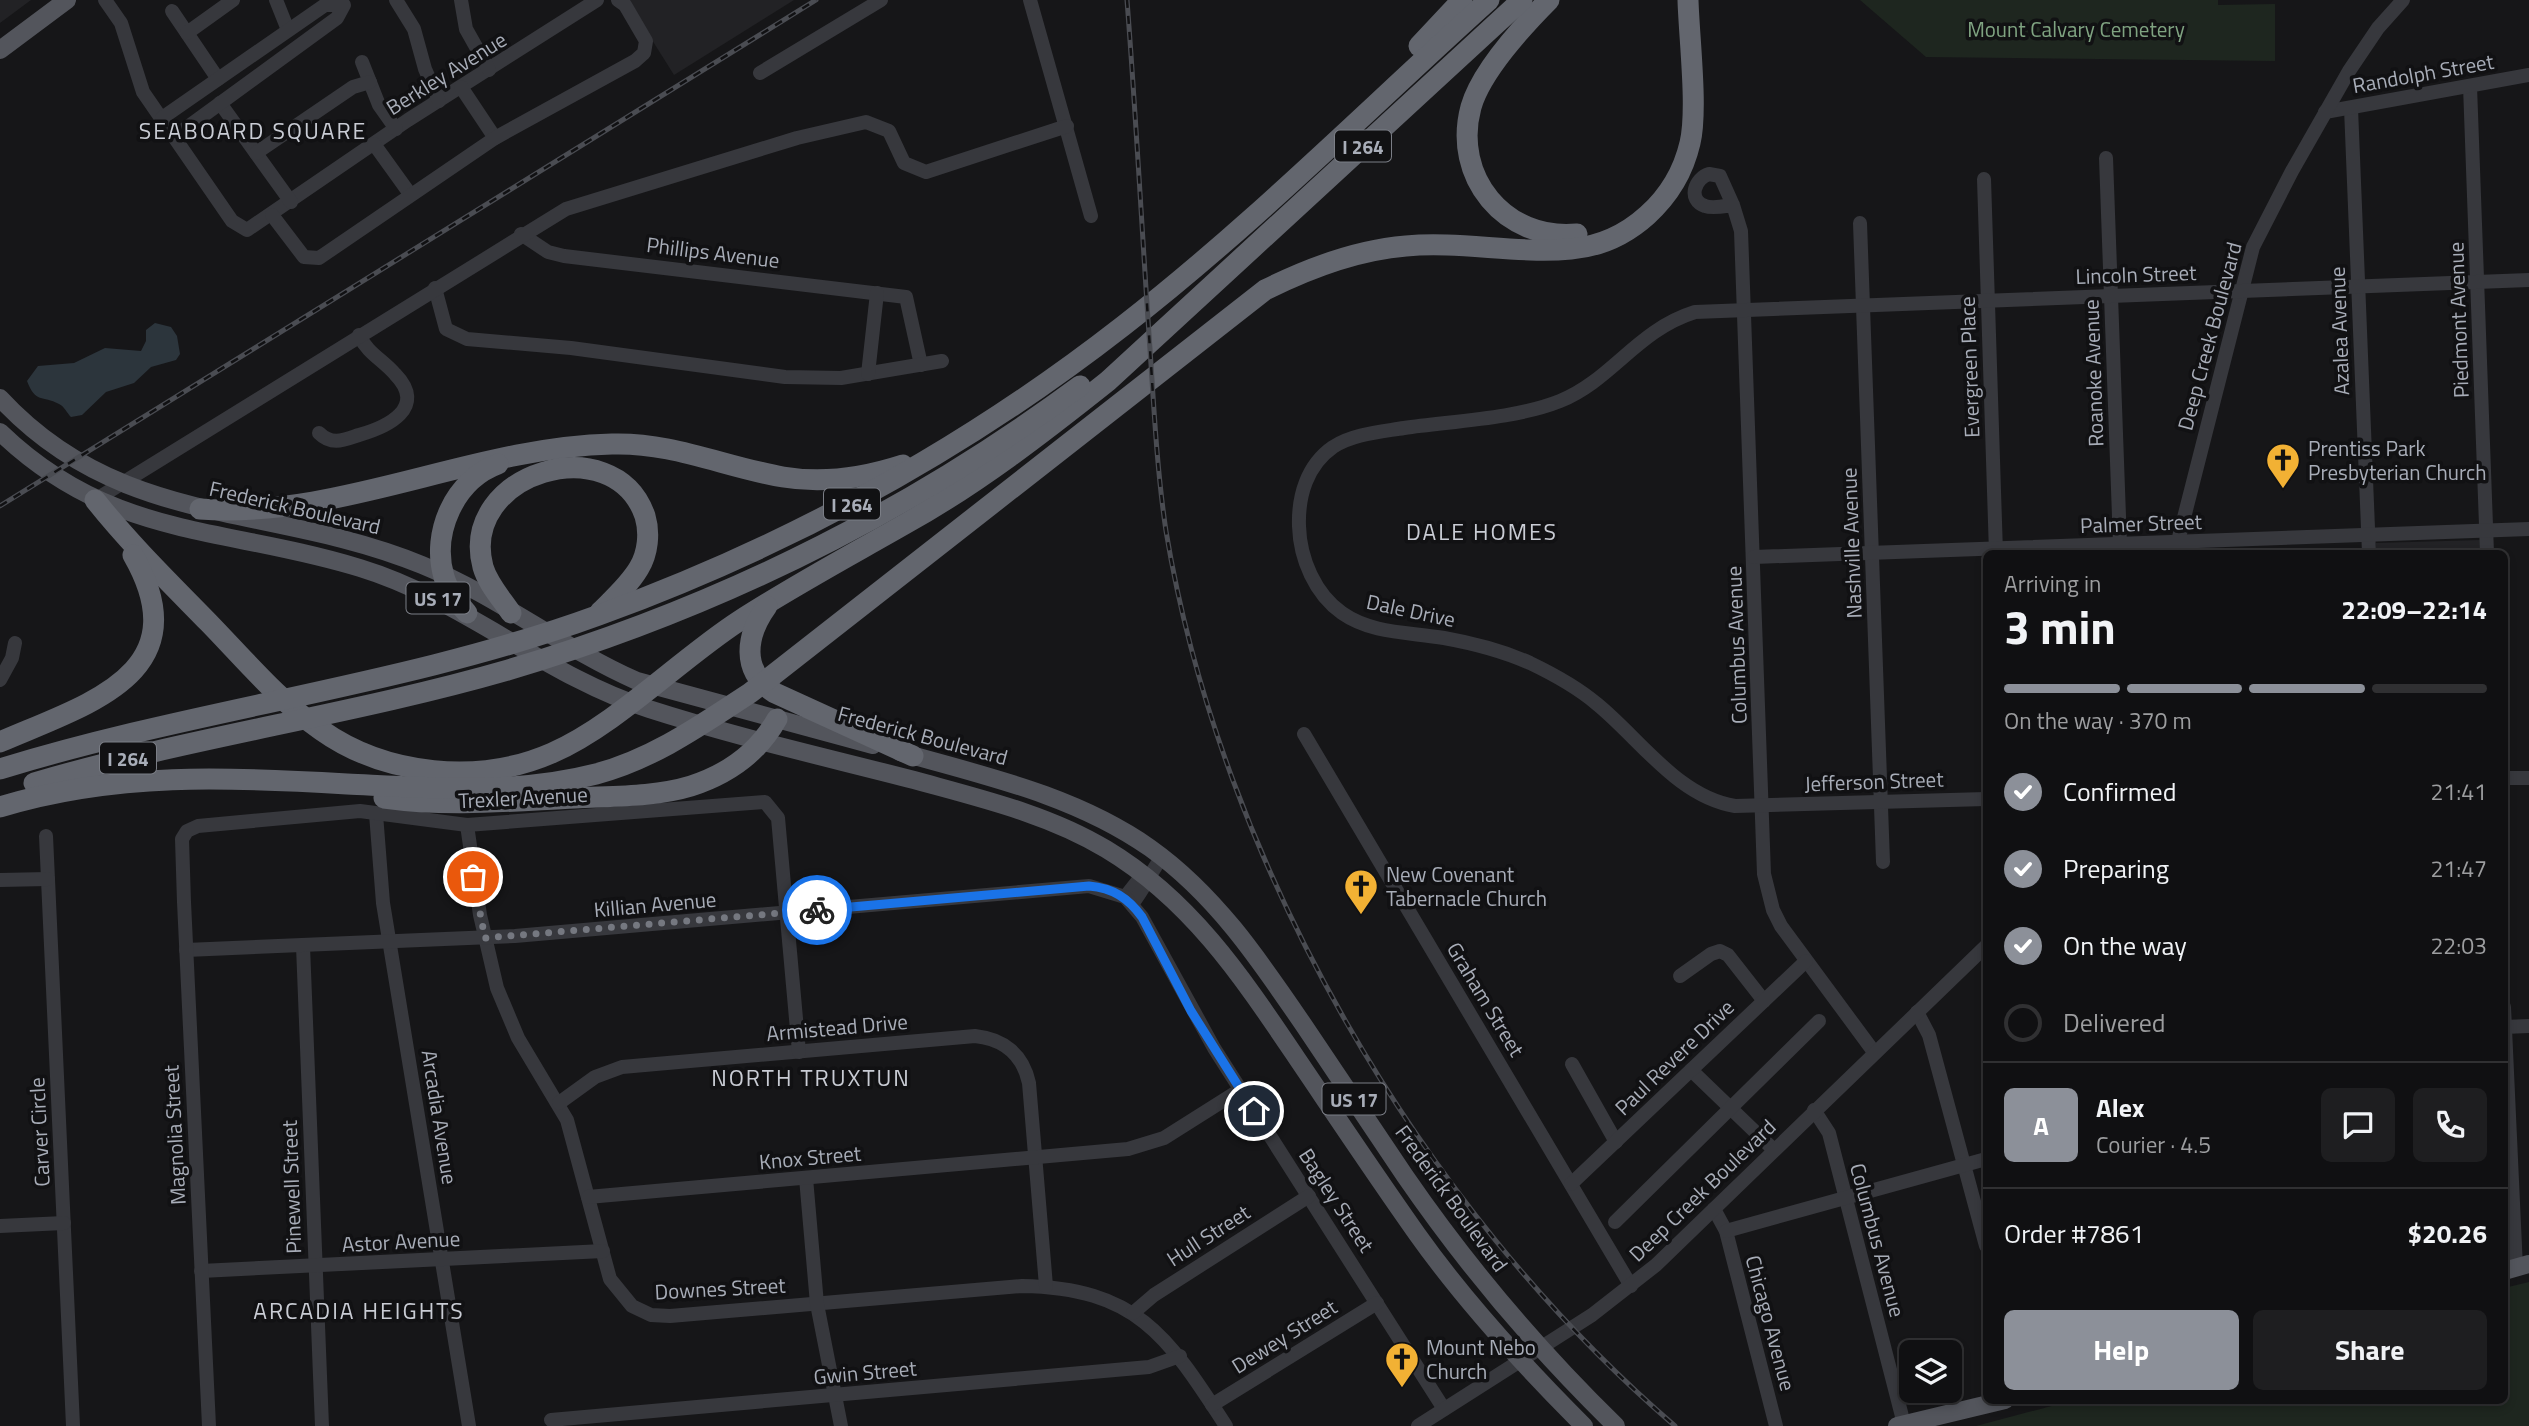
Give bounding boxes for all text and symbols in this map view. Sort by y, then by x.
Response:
park label: Mount Calvary Cemetery [1967,13,2185,45]
street label: Berkley Avenue [380,23,512,123]
street label: Randolph Street [2350,45,2497,101]
district label: SEABOARD SQUARE [139,113,367,148]
road number: I 264 [1335,130,1391,162]
street label: Phillips Avenue [645,228,781,276]
street label: Deep Creek Boulevard [2168,238,2250,434]
street label: Piedmont Avenue [2439,241,2477,399]
street label: Lincoln Street [2075,256,2198,292]
street label: Azalea Avenue [2321,266,2357,396]
street label: Evergreen Place [1951,296,1987,438]
street label: Roanoke Avenue [2074,299,2112,447]
place label: Prentiss Park Presbyterian Church [2308,432,2486,488]
church icon: Prentiss Park Presbyterian Church [2264,441,2302,490]
street label: Nashville Avenue [1832,467,1870,619]
street label: Frederick Boulevard [206,472,384,542]
road number: I 264 [824,489,880,520]
street label: Palmer Street [2080,505,2203,541]
district label: DALE HOMES [1406,514,1558,549]
street label: Columbus Avenue [1717,565,1755,725]
text: Arriving in [2004,566,2101,601]
road number: US 17 [406,582,470,614]
street label: Dale Drive [1364,585,1458,635]
text: 22:09–22:14 [2341,590,2487,629]
text: 3 min [2004,592,2116,662]
street label: Frederick Boulevard [834,697,1012,773]
text: On the way · 370 m [2004,703,2192,738]
road number: I 264 [100,743,156,774]
street label: Jefferson Street [1804,763,1945,799]
text: Confirmed [2063,772,2177,811]
icon: check [2004,773,2042,811]
text: 21:41 [2430,774,2487,809]
street label: Trexler Avenue [458,778,588,816]
pin [443,847,503,907]
text: Preparing [2063,849,2169,888]
icon: check [2004,850,2042,888]
text: 21:47 [2430,851,2487,886]
icon: bag [454,858,492,896]
place label: New Covenant Tabernacle Church [1386,858,1547,914]
church icon: New Covenant Tabernacle Church [1342,867,1380,916]
courier [782,875,852,945]
street label: Killian Avenue [592,883,718,925]
icon: bike [798,891,836,929]
text: On the way [2063,926,2187,965]
icon: check [2004,927,2042,965]
text: 22:03 [2430,928,2487,963]
street label: Graham Street [1439,936,1533,1063]
street label: Paul Revere Drive [1607,992,1741,1122]
text: Delivered [2063,1003,2166,1042]
street label: Armistead Drive [765,1005,909,1049]
street label: Arcadia Avenue [414,1047,466,1187]
district label: NORTH TRUXTUN [711,1060,911,1095]
street label: Magnolia Street [154,1064,194,1206]
street label: Carver Circle [20,1077,58,1187]
pin [1224,1081,1284,1141]
road number: US 17 [1322,1084,1386,1114]
text: Alex [2096,1088,2144,1127]
button: chat [2321,1088,2395,1162]
button: phone [2413,1088,2487,1162]
icon: home [1235,1092,1273,1130]
text: A [2033,1106,2049,1145]
street label: Deep Creek Boulevard [1621,1111,1783,1269]
street label: Frederick Boulevard [1388,1118,1516,1278]
street label: Pinewell Street [273,1119,309,1254]
text: Courier · 4.5 [2096,1127,2211,1162]
street label: Knox Street [758,1137,863,1177]
street label: Bagley Street [1291,1142,1383,1259]
street label: Columbus Avenue [1842,1159,1914,1321]
street label: Hull Street [1160,1196,1257,1274]
text: Order #7861 [2004,1214,2144,1253]
text: $20.26 [2408,1214,2487,1253]
street label: Astor Avenue [341,1222,461,1260]
street label: Chicago Avenue [1738,1252,1804,1394]
street label: Downes Street [654,1269,787,1307]
street label: Dewey Street [1225,1291,1344,1381]
district label: ARCADIA HEIGHTS [253,1293,465,1328]
button: Help [2004,1310,2239,1390]
button: Share [2253,1310,2487,1390]
place label: Mount Nebo Church [1426,1331,1536,1387]
church icon: Mount Nebo Church [1383,1340,1421,1389]
map controls [1899,1340,1962,1403]
button: layers [1899,1340,1962,1403]
street label: Gwin Street [812,1351,919,1392]

